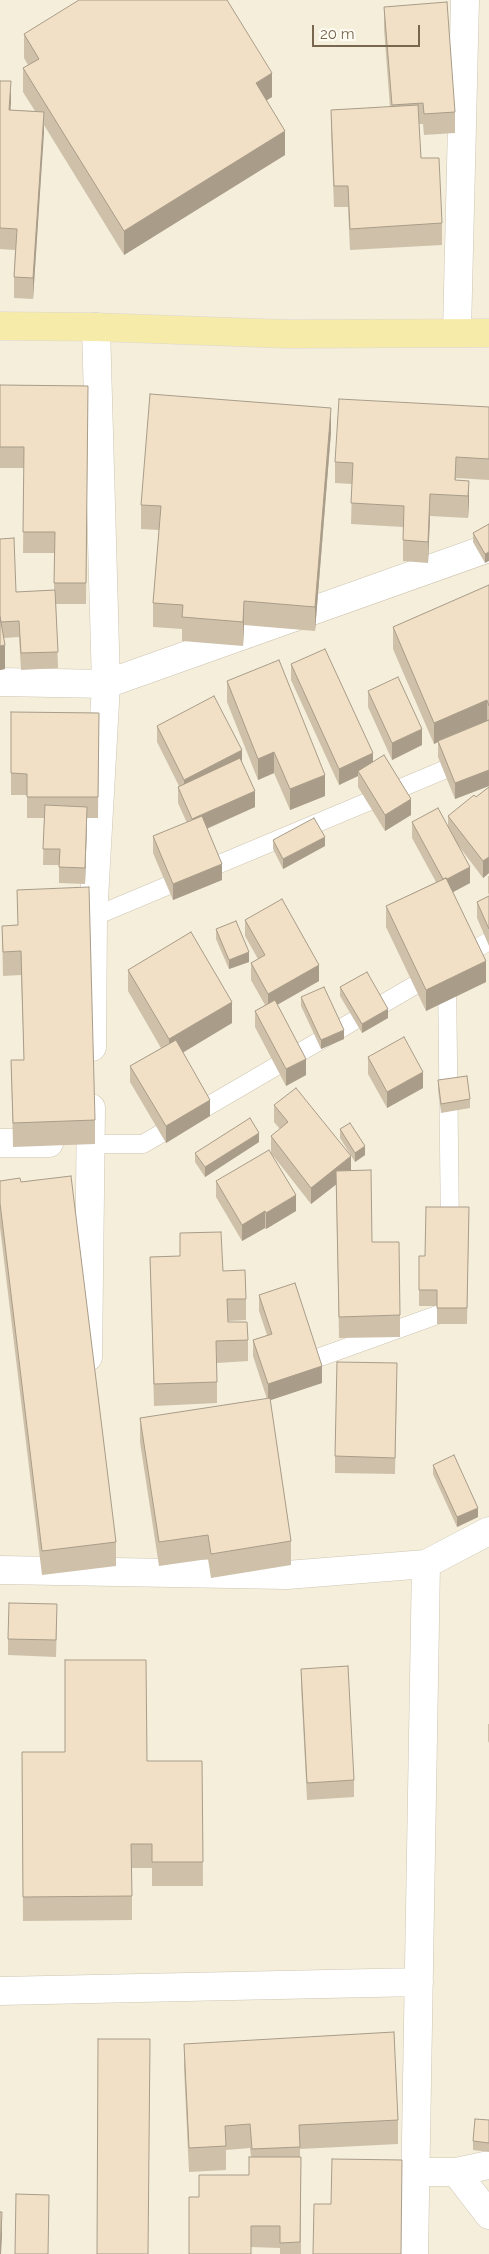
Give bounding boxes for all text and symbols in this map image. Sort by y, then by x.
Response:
scale bar [314,15,422,47]
text: 20 m [320,25,355,43]

